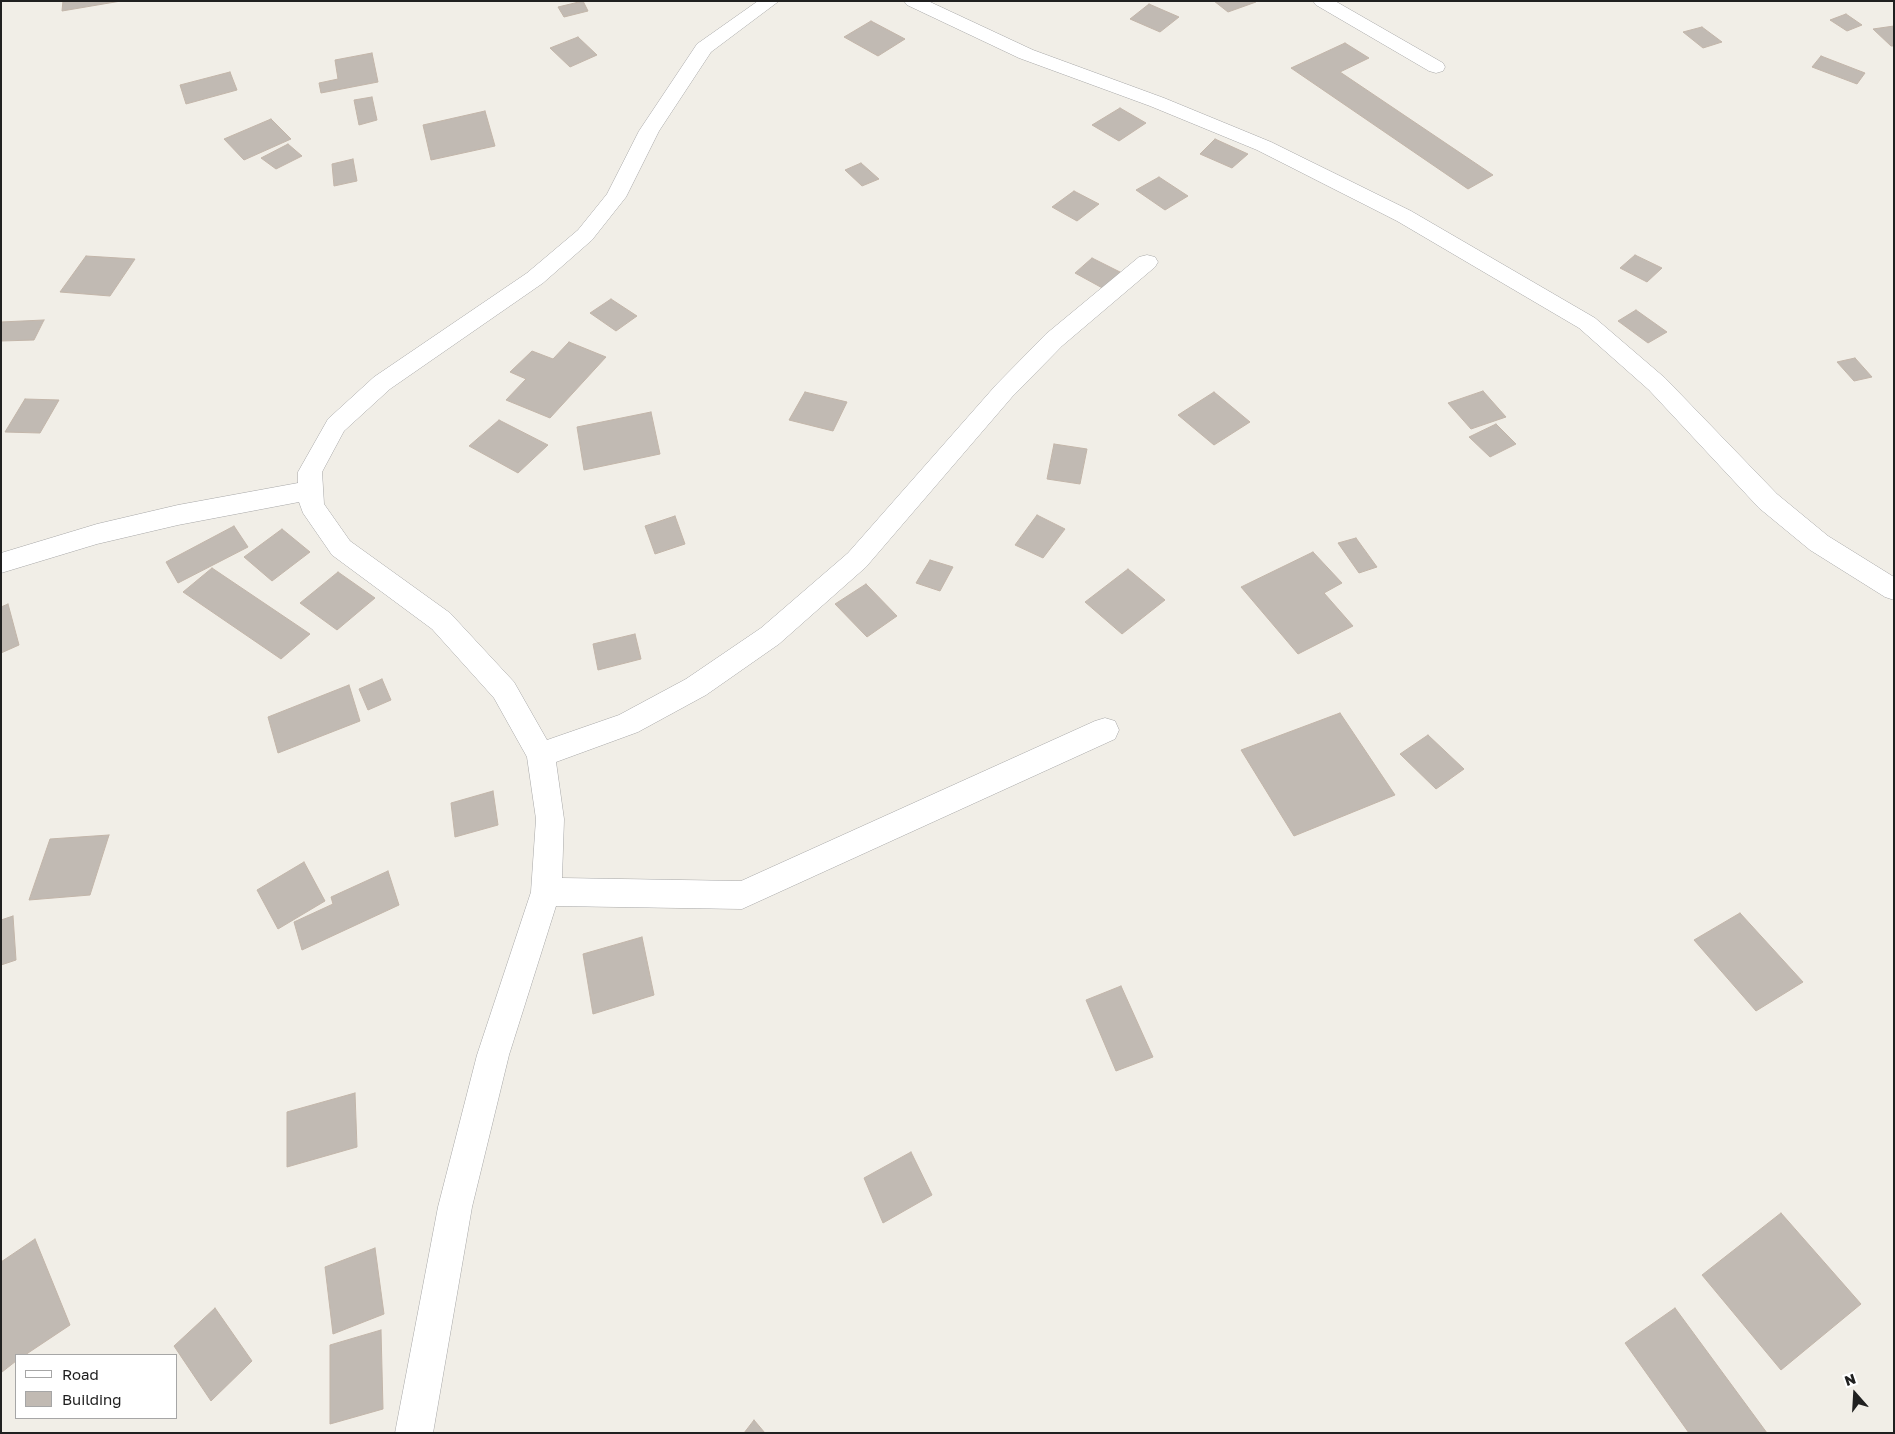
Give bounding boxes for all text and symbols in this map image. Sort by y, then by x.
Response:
legend [15,1354,178,1419]
text: Road [62,1365,99,1383]
north arrow [1830,1369,1880,1419]
text: N [1842,1370,1858,1389]
text: Building [62,1390,122,1408]

